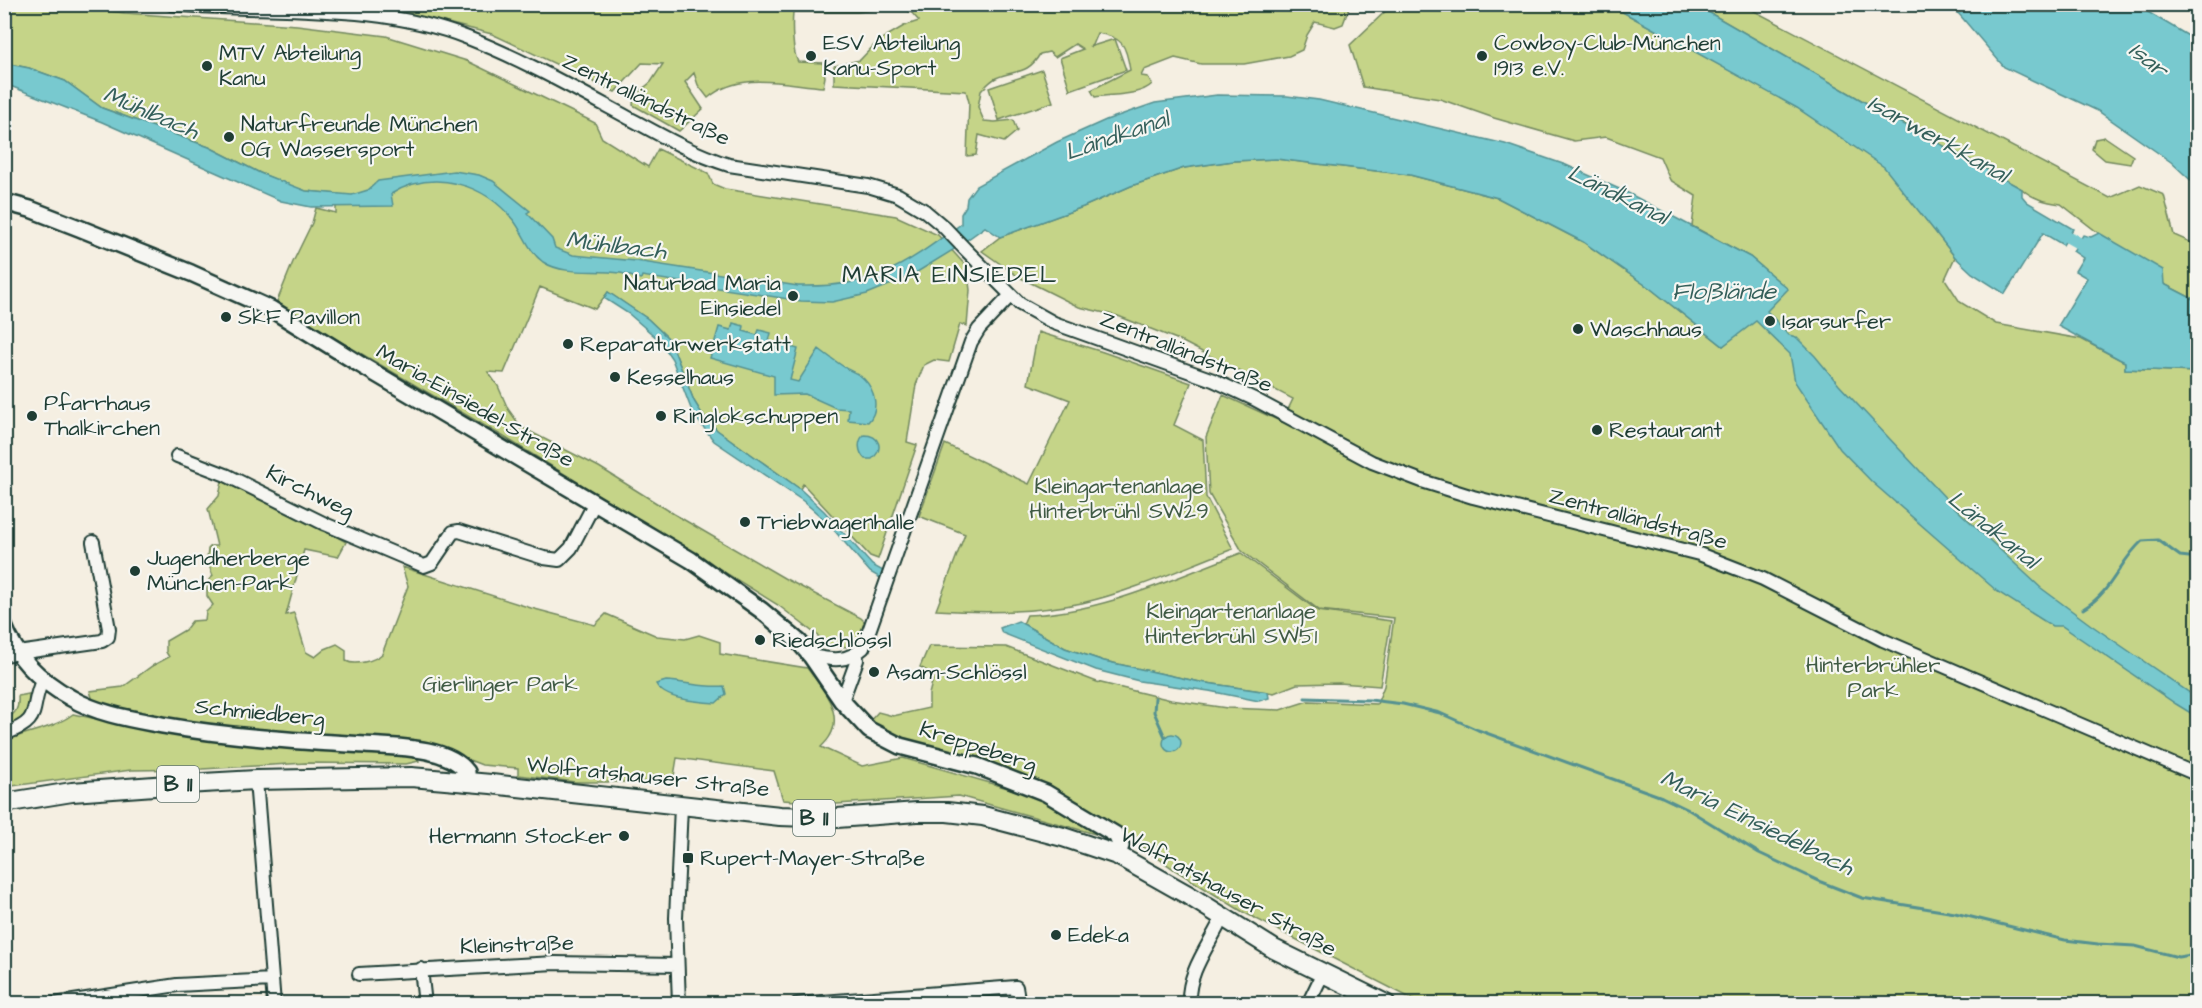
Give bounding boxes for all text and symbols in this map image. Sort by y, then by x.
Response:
place label: ESV Abteilung Kanu-Sport [823,28,960,84]
place label: Cowboy-Club-München 1913 e.V. [1494,28,1721,84]
water label: Isar [2121,34,2177,88]
place label: MTV Abteilung Kanu [219,38,361,94]
street label: Zentralländstraße [557,46,735,154]
marker: ESV Abteilung Kanu-Sport [804,49,818,63]
marker: Cowboy-Club-München 1913 e.V. [1475,49,1489,63]
marker: MTV Abteilung Kanu [200,59,214,73]
water label: Mühlbach [98,78,205,149]
water label: Isarwerkkanal [1861,86,2017,193]
water label: Ländkanal [1060,101,1177,170]
place label: Naturfreunde München OG Wassersport [241,109,478,165]
marker: Naturfreunde München OG Wassersport [222,130,236,144]
water label: Ländkanal [1562,156,1677,235]
water label: Mühlbach [564,223,669,269]
district label: MARIA EINSIEDEL [842,258,1058,292]
place label: Naturbad Maria Einsiedel [624,268,781,324]
water label: Floßlände [1672,275,1777,309]
marker: Naturbad Maria Einsiedel [786,289,800,303]
place label: SkF Pavillon [238,302,360,333]
street label: Zentralländstraße [1095,303,1277,401]
place label: Isarsurfer [1782,306,1891,337]
marker: SkF Pavillon [219,310,233,324]
place label: Waschhaus [1590,314,1702,345]
marker: Isarsurfer [1763,314,1777,328]
marker: Waschhaus [1571,322,1585,336]
place label: Reparaturwerkstatt [580,329,791,360]
street label: Maria-Einsiedel-Straße [370,337,580,475]
marker: Reparaturwerkstatt [561,337,575,351]
place label: Kesselhaus [627,362,734,393]
marker: Kesselhaus [608,370,622,384]
place label: Pfarrhaus Thalkirchen [44,388,160,444]
place label: Ringlokschuppen [673,401,838,433]
marker: Pfarrhaus Thalkirchen [25,409,39,423]
marker: Ringlokschuppen [654,409,668,423]
place label: Restaurant [1609,415,1722,446]
marker: Restaurant [1590,423,1604,437]
street label: Kirchweg [260,457,359,528]
park label: Kleingartenanlage Hinterbrühl SW29 [1029,471,1209,527]
street label: Zentralländstraße [1545,480,1731,558]
water label: Ländkanal [1940,483,2048,579]
place label: Triebwagenhalle [757,507,915,539]
marker: Triebwagenhalle [738,515,752,529]
place label: Jugendherberge München-Park [147,543,310,599]
marker: Jugendherberge München-Park [128,564,142,578]
park label: Kleingartenanlage Hinterbrühl SW51 [1145,596,1317,652]
place label: Riedschlössl [772,625,891,656]
marker: Riedschlössl [753,633,767,647]
park label: Hinterbrühler Park [1806,650,1940,706]
place label: Asam-Schlössl [886,657,1027,688]
marker: Asam-Schlössl [867,665,881,679]
park label: Gierlinger Park [422,669,578,701]
street label: Schmiedberg [193,691,326,736]
street label: Kreppeberg [915,713,1041,781]
street label: Wolfratshauser Straße [525,749,771,805]
water label: Maria Einsiedelbach [1655,761,1860,885]
road number: B 11 [157,766,199,802]
road number: B 11 [793,800,835,836]
street label: Wolfratshauser Straße [1114,819,1342,965]
place label: Hermann Stocker [429,821,612,852]
marker: Hermann Stocker [617,829,631,843]
place label: Rupert-Mayer-Straße [700,843,925,875]
marker: Rupert-Mayer-Straße [681,851,695,865]
place label: Edeka [1068,920,1129,951]
street label: Kleinstraße [460,928,575,962]
marker: Edeka [1049,928,1063,942]

